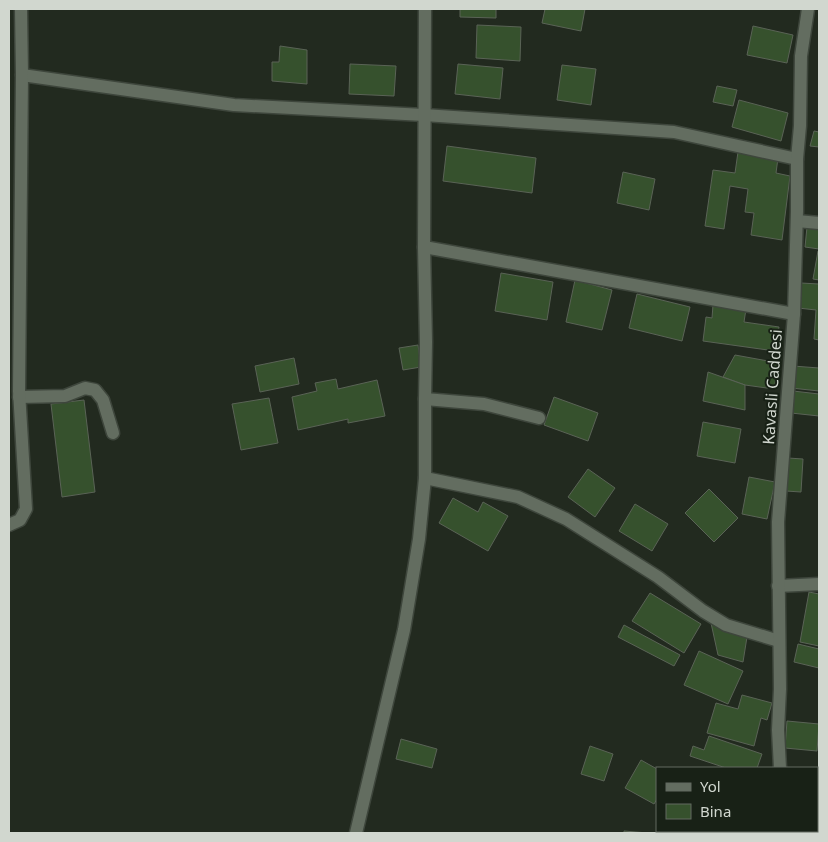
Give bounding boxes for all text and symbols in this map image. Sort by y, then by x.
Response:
street label: Kavasli Caddesi [757,329,787,445]
legend [656,767,818,832]
text: Yol [700,776,721,796]
text: Bina [700,801,731,821]

